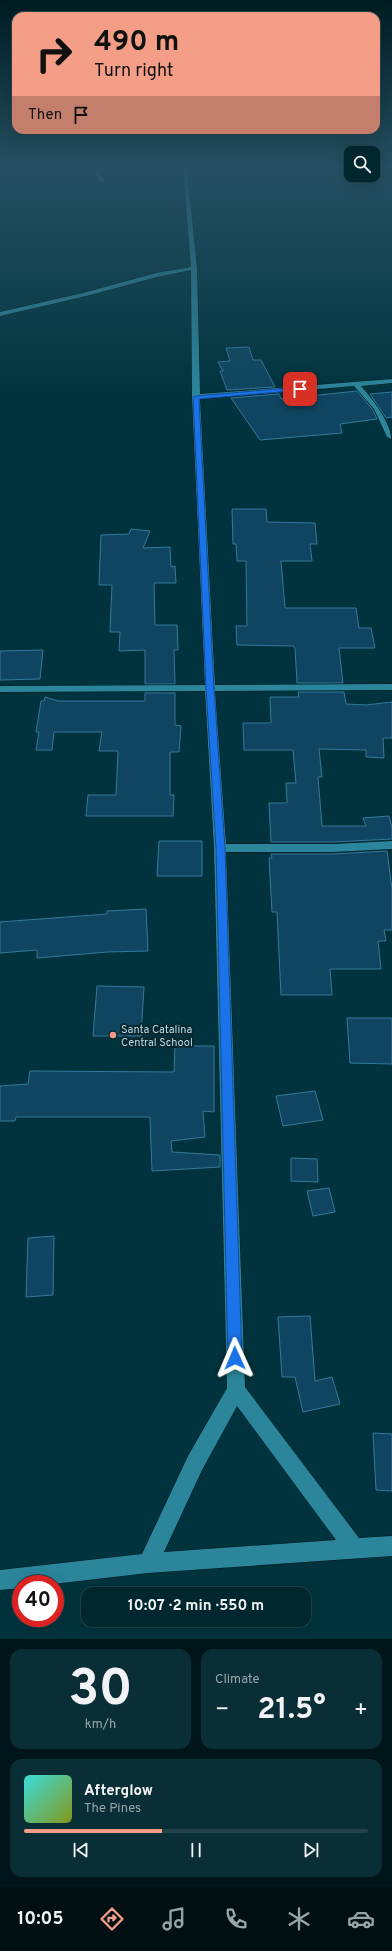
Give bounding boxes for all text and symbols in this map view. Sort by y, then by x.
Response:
text: 490 m [94,25,179,61]
icon: right [28,28,80,80]
text: Turn right [94,60,174,83]
icon: arrive [70,104,92,126]
text: Then [28,106,62,125]
map controls [344,146,380,182]
button: search [344,146,380,182]
pin [283,372,317,406]
icon: arrive [289,378,311,400]
place label: Santa Catalina Central School [121,1023,193,1050]
marker: Santa Catalina Central School [108,1030,118,1040]
position arrow [214,1337,256,1379]
speed limit sign: 40 [12,1575,64,1627]
text: 10:07 · 2 min · 550 m [128,1597,264,1616]
text: 30 [68,1658,133,1724]
text: Climate [215,1672,260,1688]
text: 21.5° [257,1692,326,1729]
text: − [215,1697,229,1724]
text: + [354,1697,368,1724]
text: km/h [85,1717,116,1733]
text: Afterglow [84,1782,153,1801]
text: The Pines [84,1801,141,1817]
icon: previous [70,1839,92,1861]
icon: pause [185,1839,207,1861]
icon: next [300,1839,322,1861]
icon: directions [98,1905,126,1933]
icon: music [160,1905,188,1933]
icon: phone [222,1905,250,1933]
icon: climate [285,1905,313,1933]
icon: car [347,1905,375,1933]
text: 10:05 [17,1908,63,1931]

